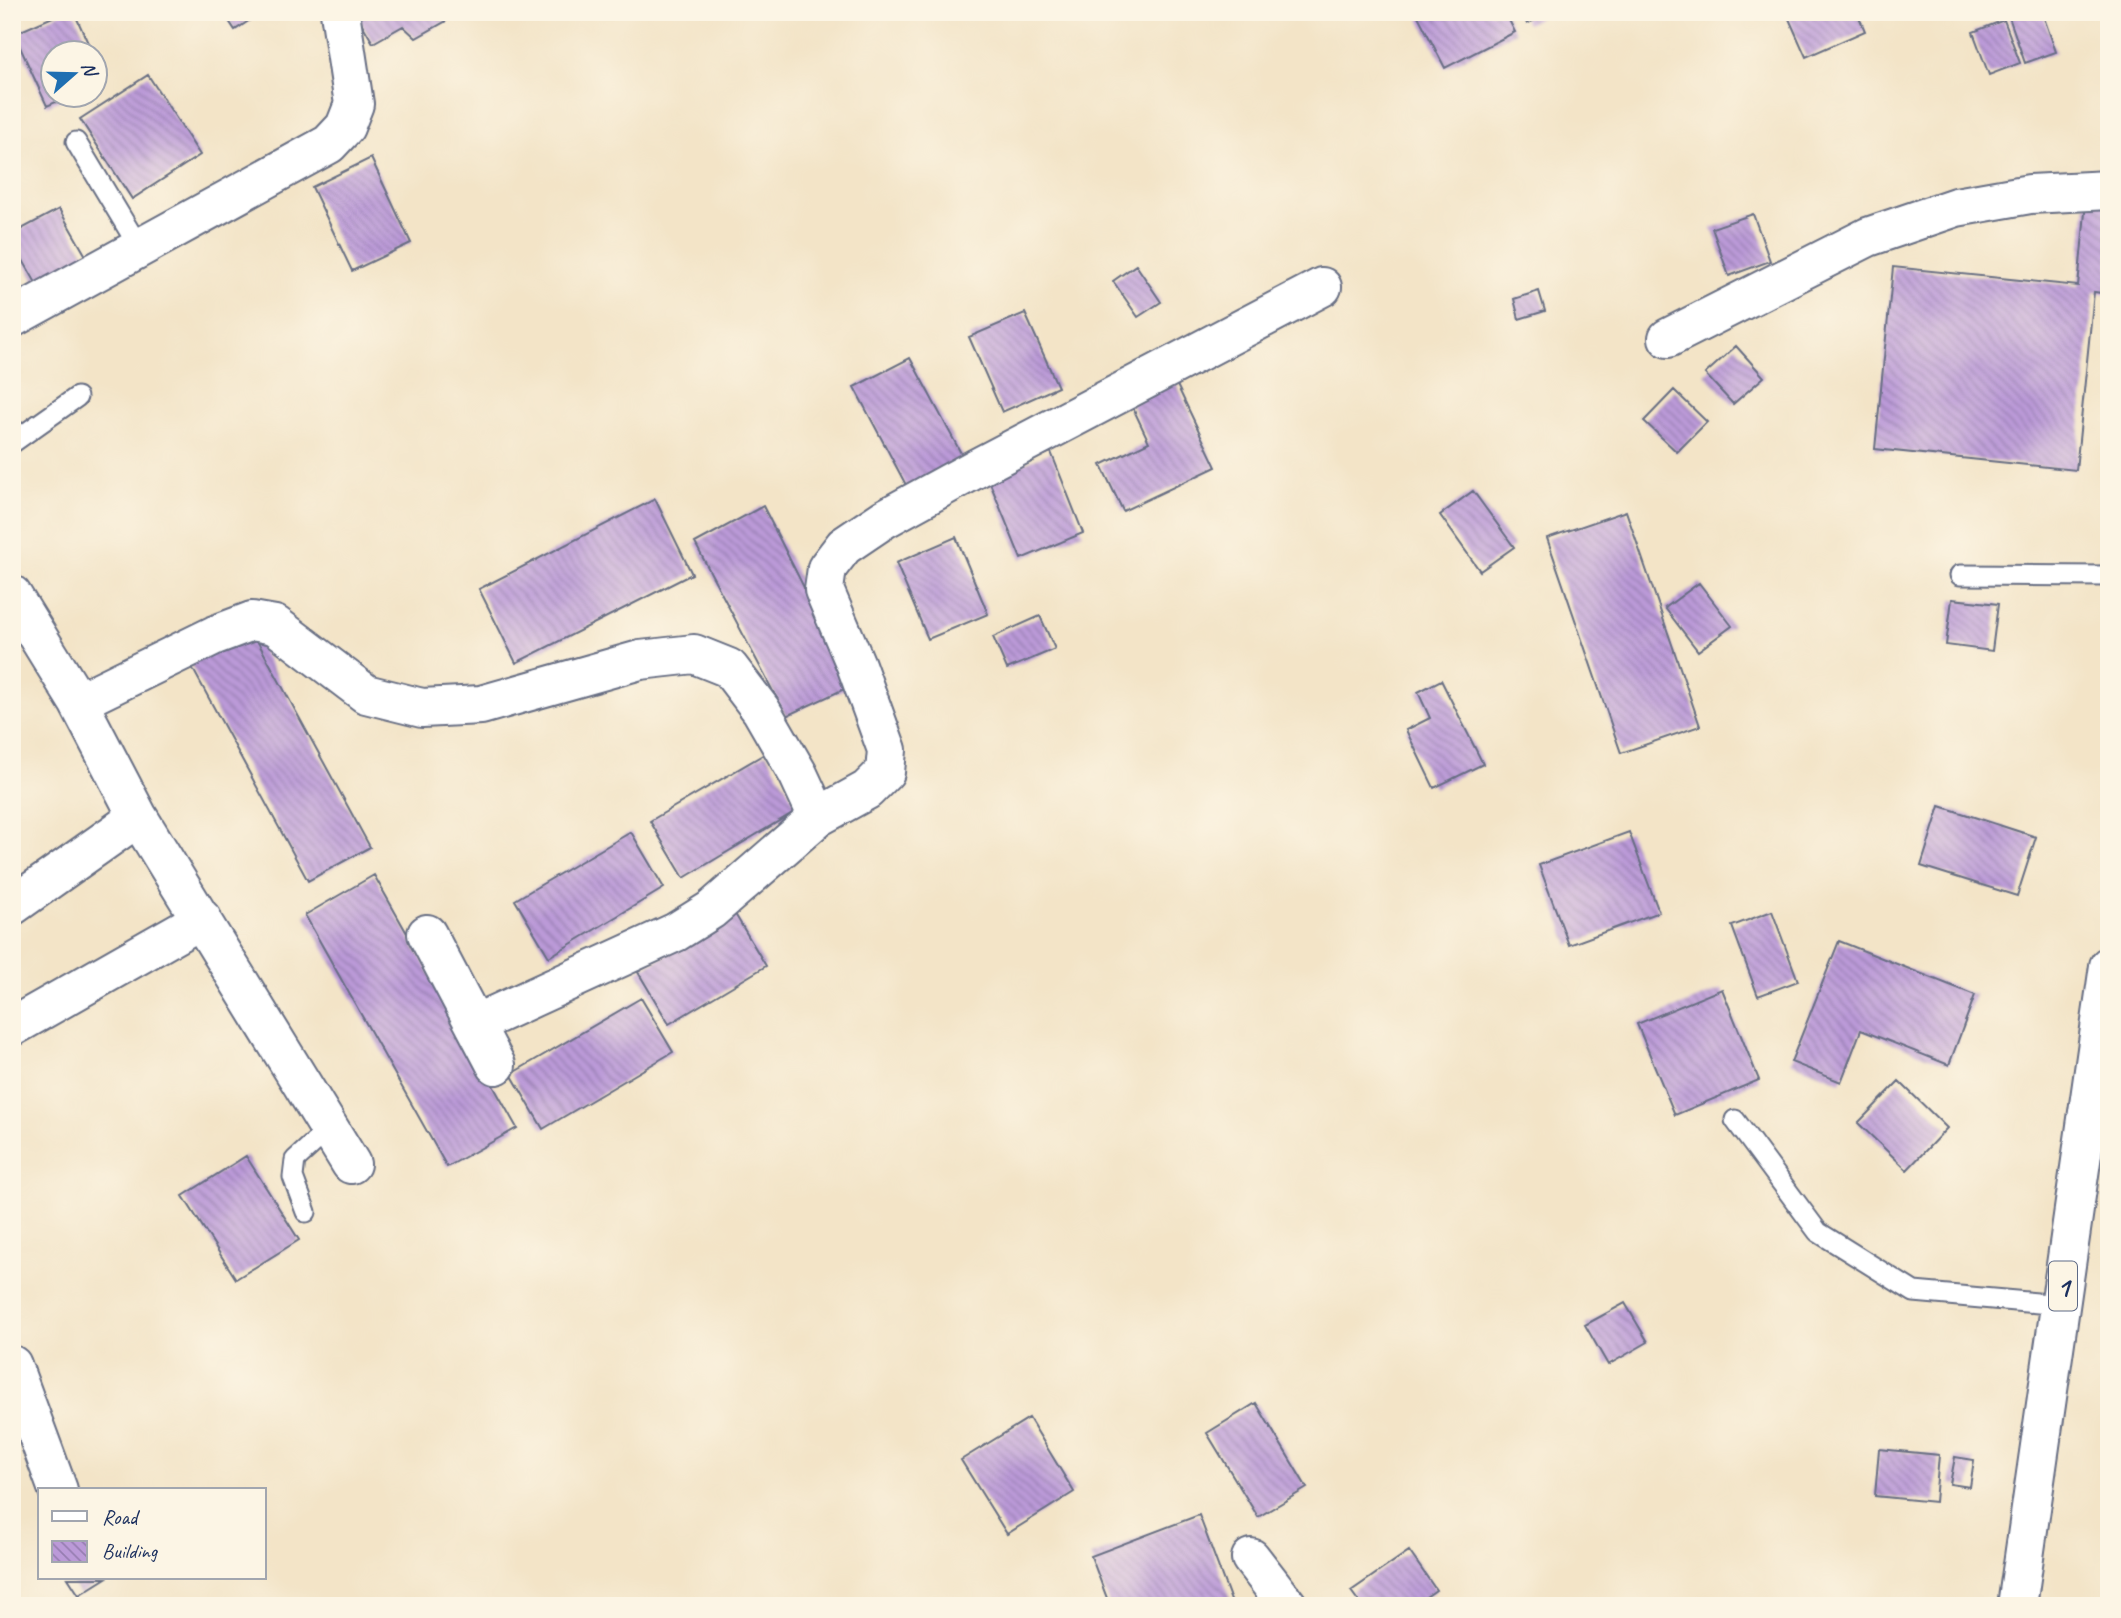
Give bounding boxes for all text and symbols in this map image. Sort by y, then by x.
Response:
north arrow [38,38,108,108]
text: N [76,59,103,81]
road number: 1 [2049,1262,2077,1310]
legend [38,1488,266,1580]
text: Road [102,1504,141,1530]
text: Building [102,1538,159,1564]

